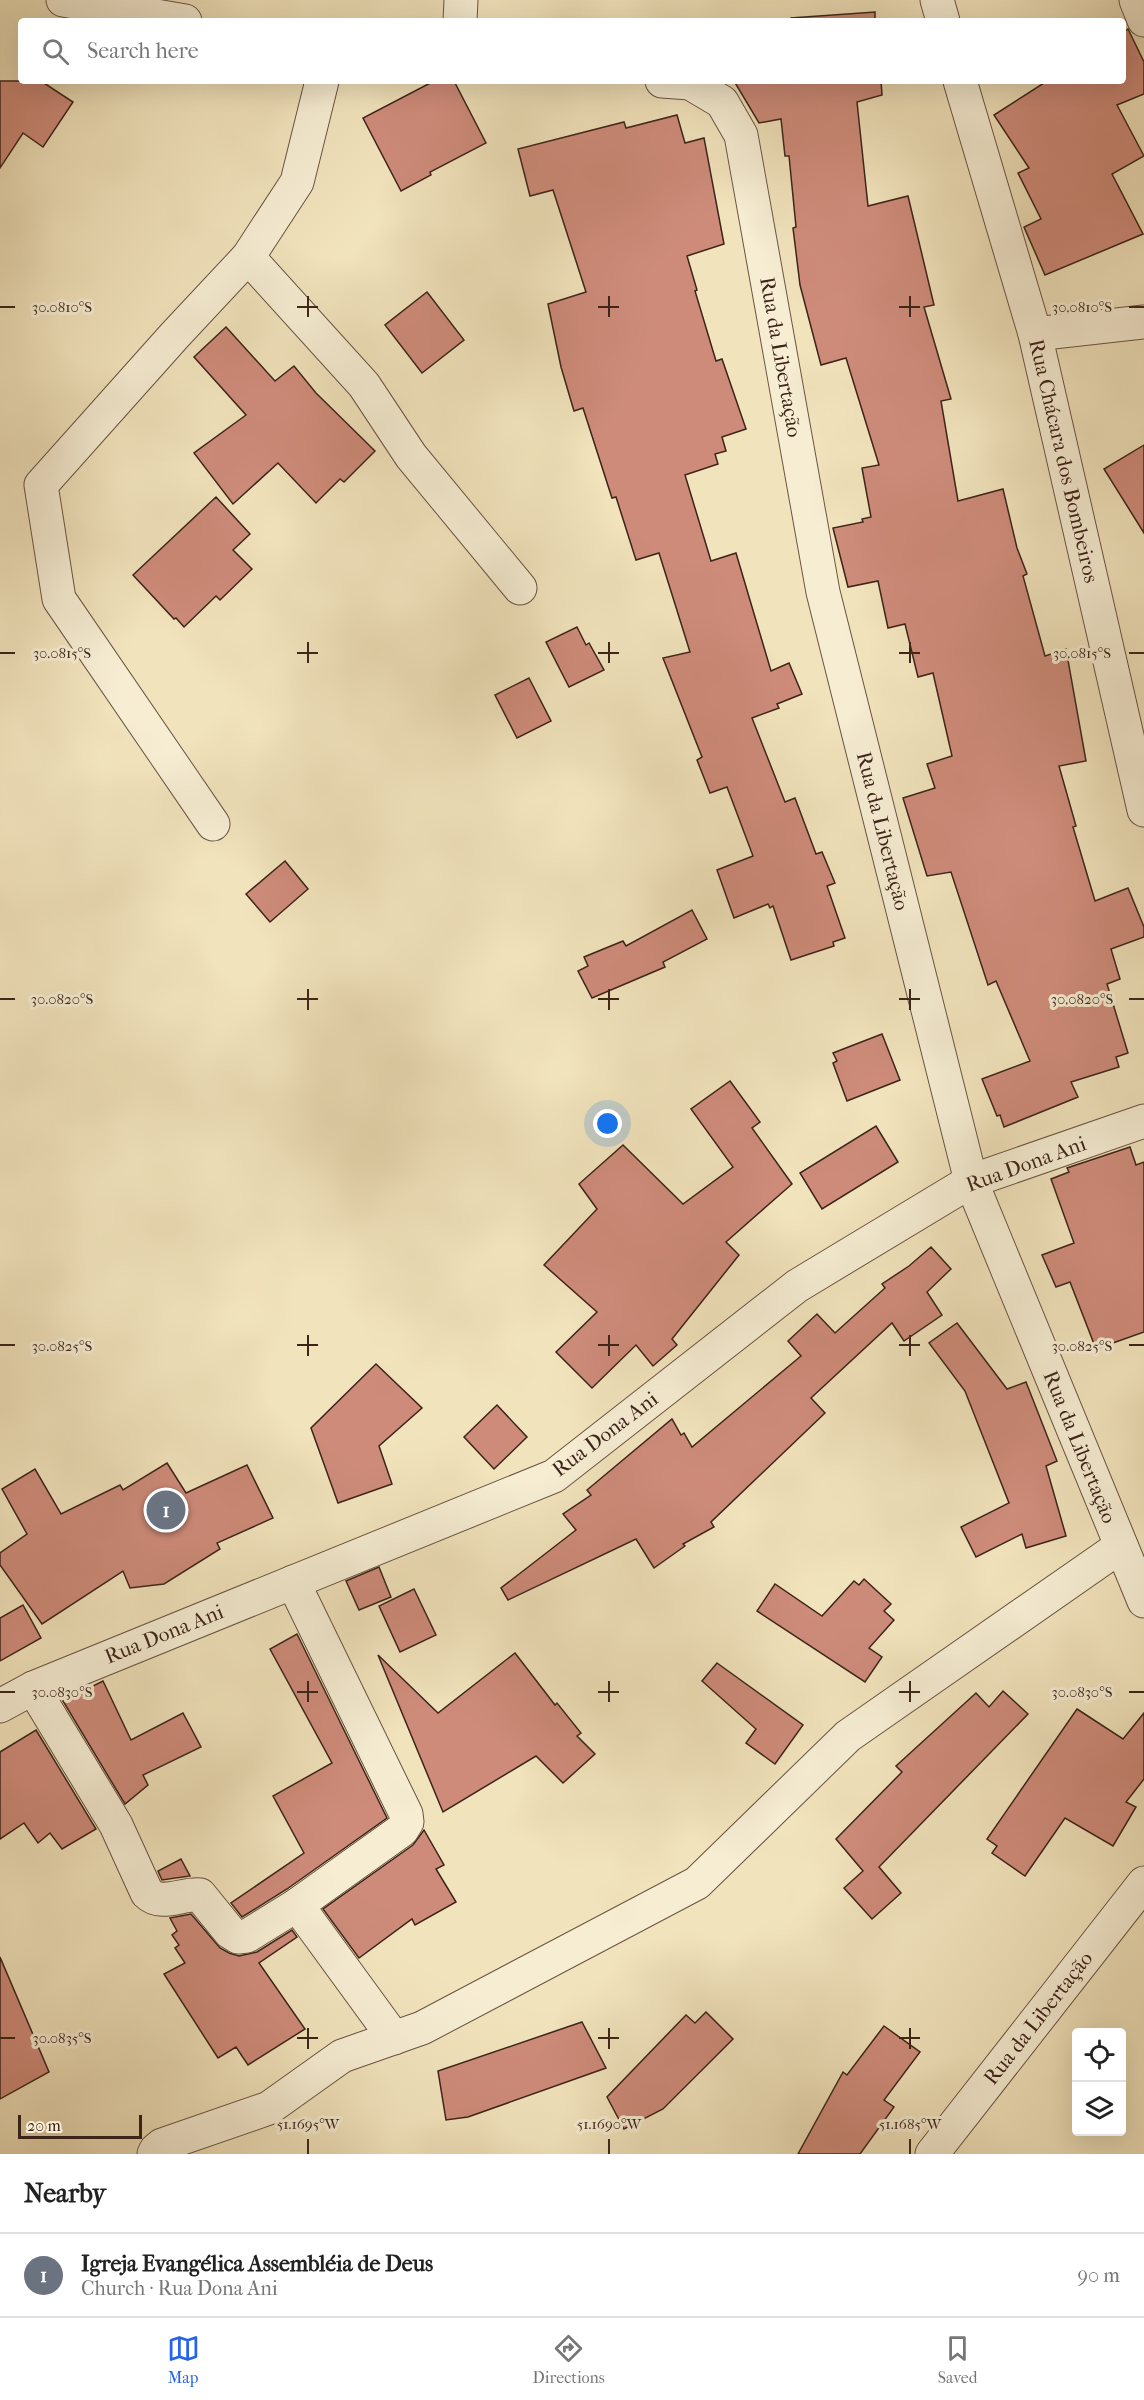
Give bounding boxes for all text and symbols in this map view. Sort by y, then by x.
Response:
search box [18,18,1126,84]
icon: search [39,35,72,68]
text: Search here [87,38,199,64]
street label: Rua da Libertação [755,275,807,439]
text: 30.0810°S [32,298,92,316]
text: 30.0810°S [1052,298,1112,316]
street label: Rua Chácara dos Bombeiros [1024,337,1104,585]
text: 30.0815°S [33,644,91,662]
text: 30.0815°S [1053,644,1111,662]
street label: Rua da Libertação [852,749,914,913]
text: 30.0820°S [31,990,93,1008]
text: 30.0820°S [1051,990,1113,1008]
your location [593,1109,622,1138]
street label: Rua Dona Ani [963,1131,1089,1197]
text: 30.0825°S [32,1337,93,1355]
text: 30.0825°S [1052,1337,1113,1355]
street label: Rua da Libertação [1038,1367,1122,1527]
street label: Rua Dona Ani [547,1387,663,1481]
pin: 1 [146,1488,186,1532]
street label: Rua Dona Ani [101,1599,227,1669]
text: 30.0830°S [32,1683,93,1701]
text: 30.0830°S [1052,1683,1113,1701]
street label: Rua da Libertação [978,1947,1098,2089]
map controls [1072,2028,1126,2136]
button: locate [1072,2028,1126,2082]
text: 30.0835°S [33,2029,92,2047]
button: layers [1072,2082,1126,2136]
scale bar [18,2112,142,2140]
text: 51.1695°W [277,2115,341,2133]
text: 51.1690°W [577,2115,643,2133]
text: 51.1685°W [879,2115,942,2133]
text: 20 m [27,2116,61,2135]
text: Nearby [24,2178,106,2209]
text: Igreja Evangélica Assembléia de Deus [81,2251,433,2277]
text: 1 [40,2264,47,2287]
text: 90 m [1078,2264,1120,2287]
text: Church · Rua Dona Ani [81,2277,278,2300]
tab: Map [167,2332,200,2387]
tab: Directions [533,2332,605,2387]
tab: Saved [938,2332,977,2387]

